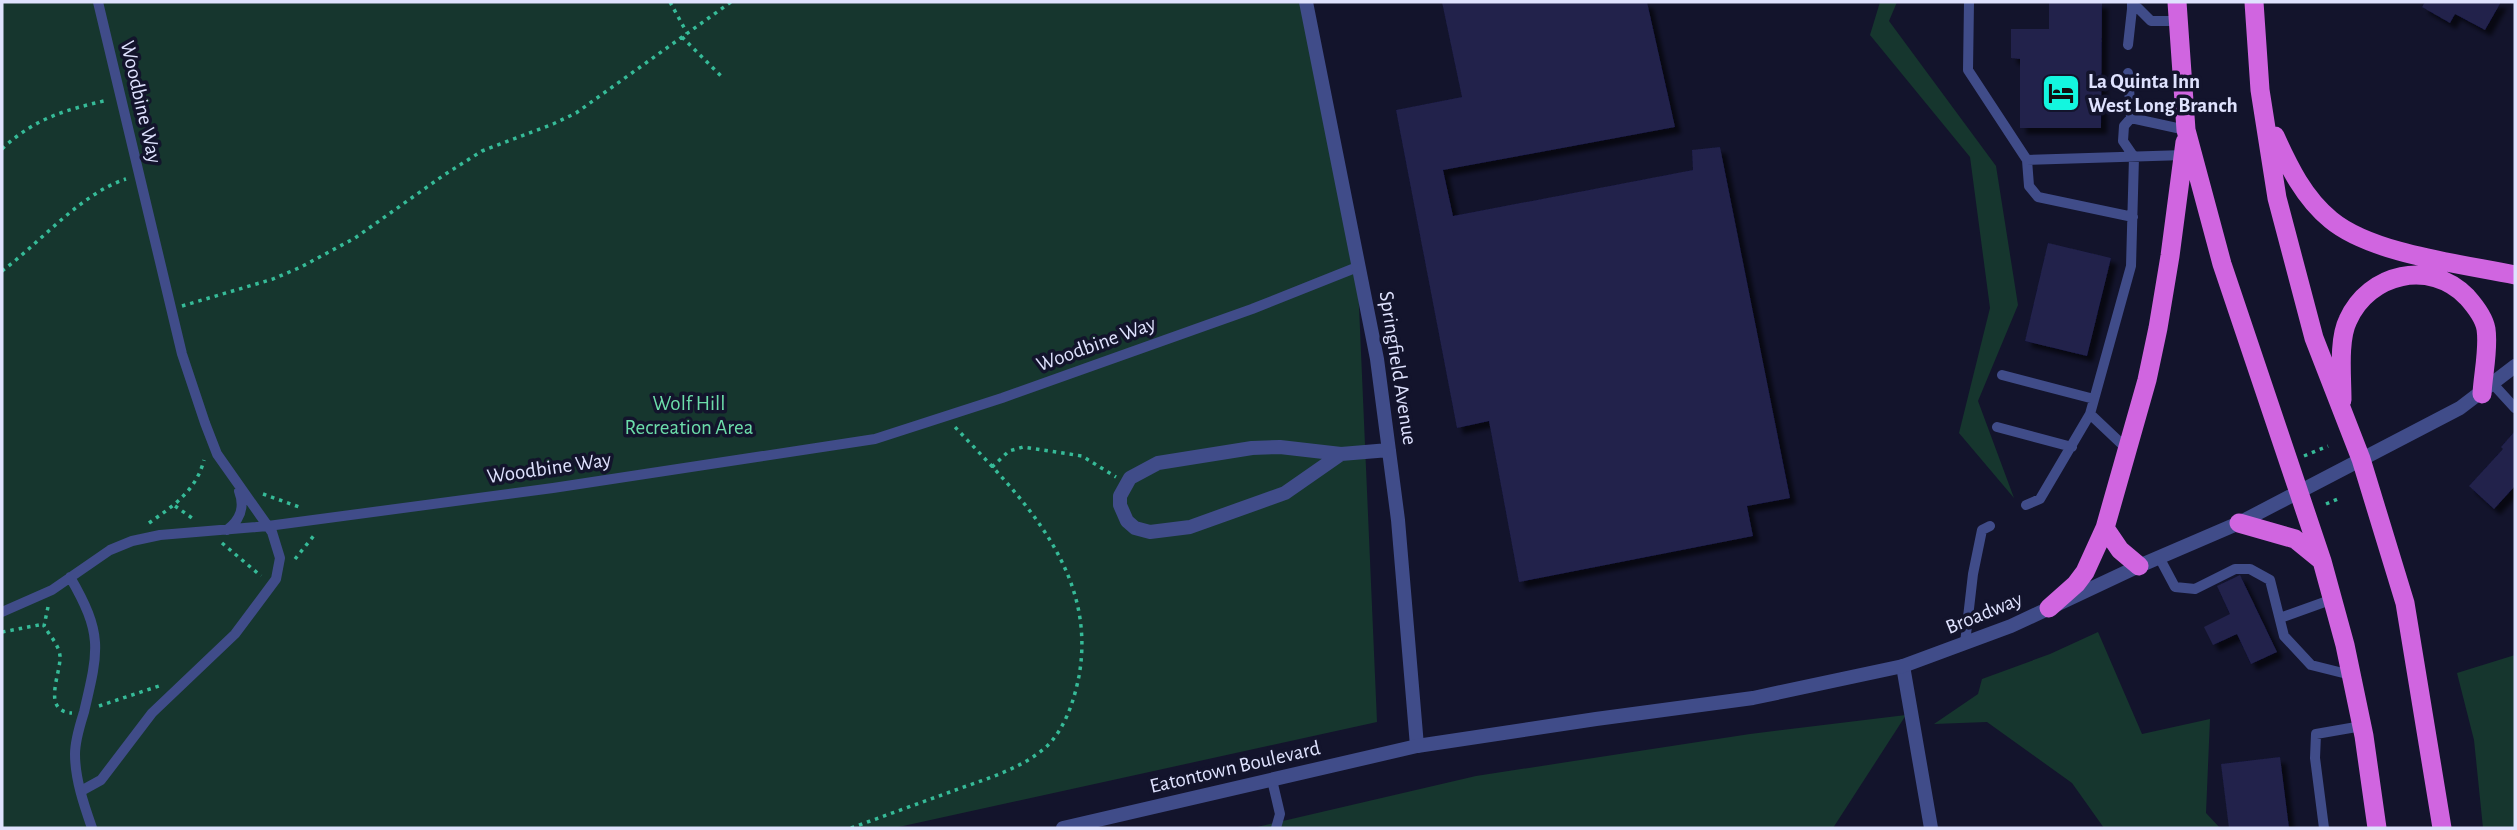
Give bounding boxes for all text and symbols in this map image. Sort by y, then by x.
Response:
street label: Woodbine Way [117,39,165,165]
place label: La Quinta Inn West Long Branch [2088,71,2238,116]
hotel icon: La Quinta Inn West Long Branch [2040,72,2082,114]
street label: Springfield Avenue [1375,290,1421,446]
street label: Woodbine Way [1034,313,1158,375]
park label: Wolf Hill Recreation Area [625,393,754,438]
street label: Woodbine Way [486,449,612,487]
street label: Broadway [1943,588,2025,638]
street label: Eatontown Boulevard [1148,737,1322,797]

